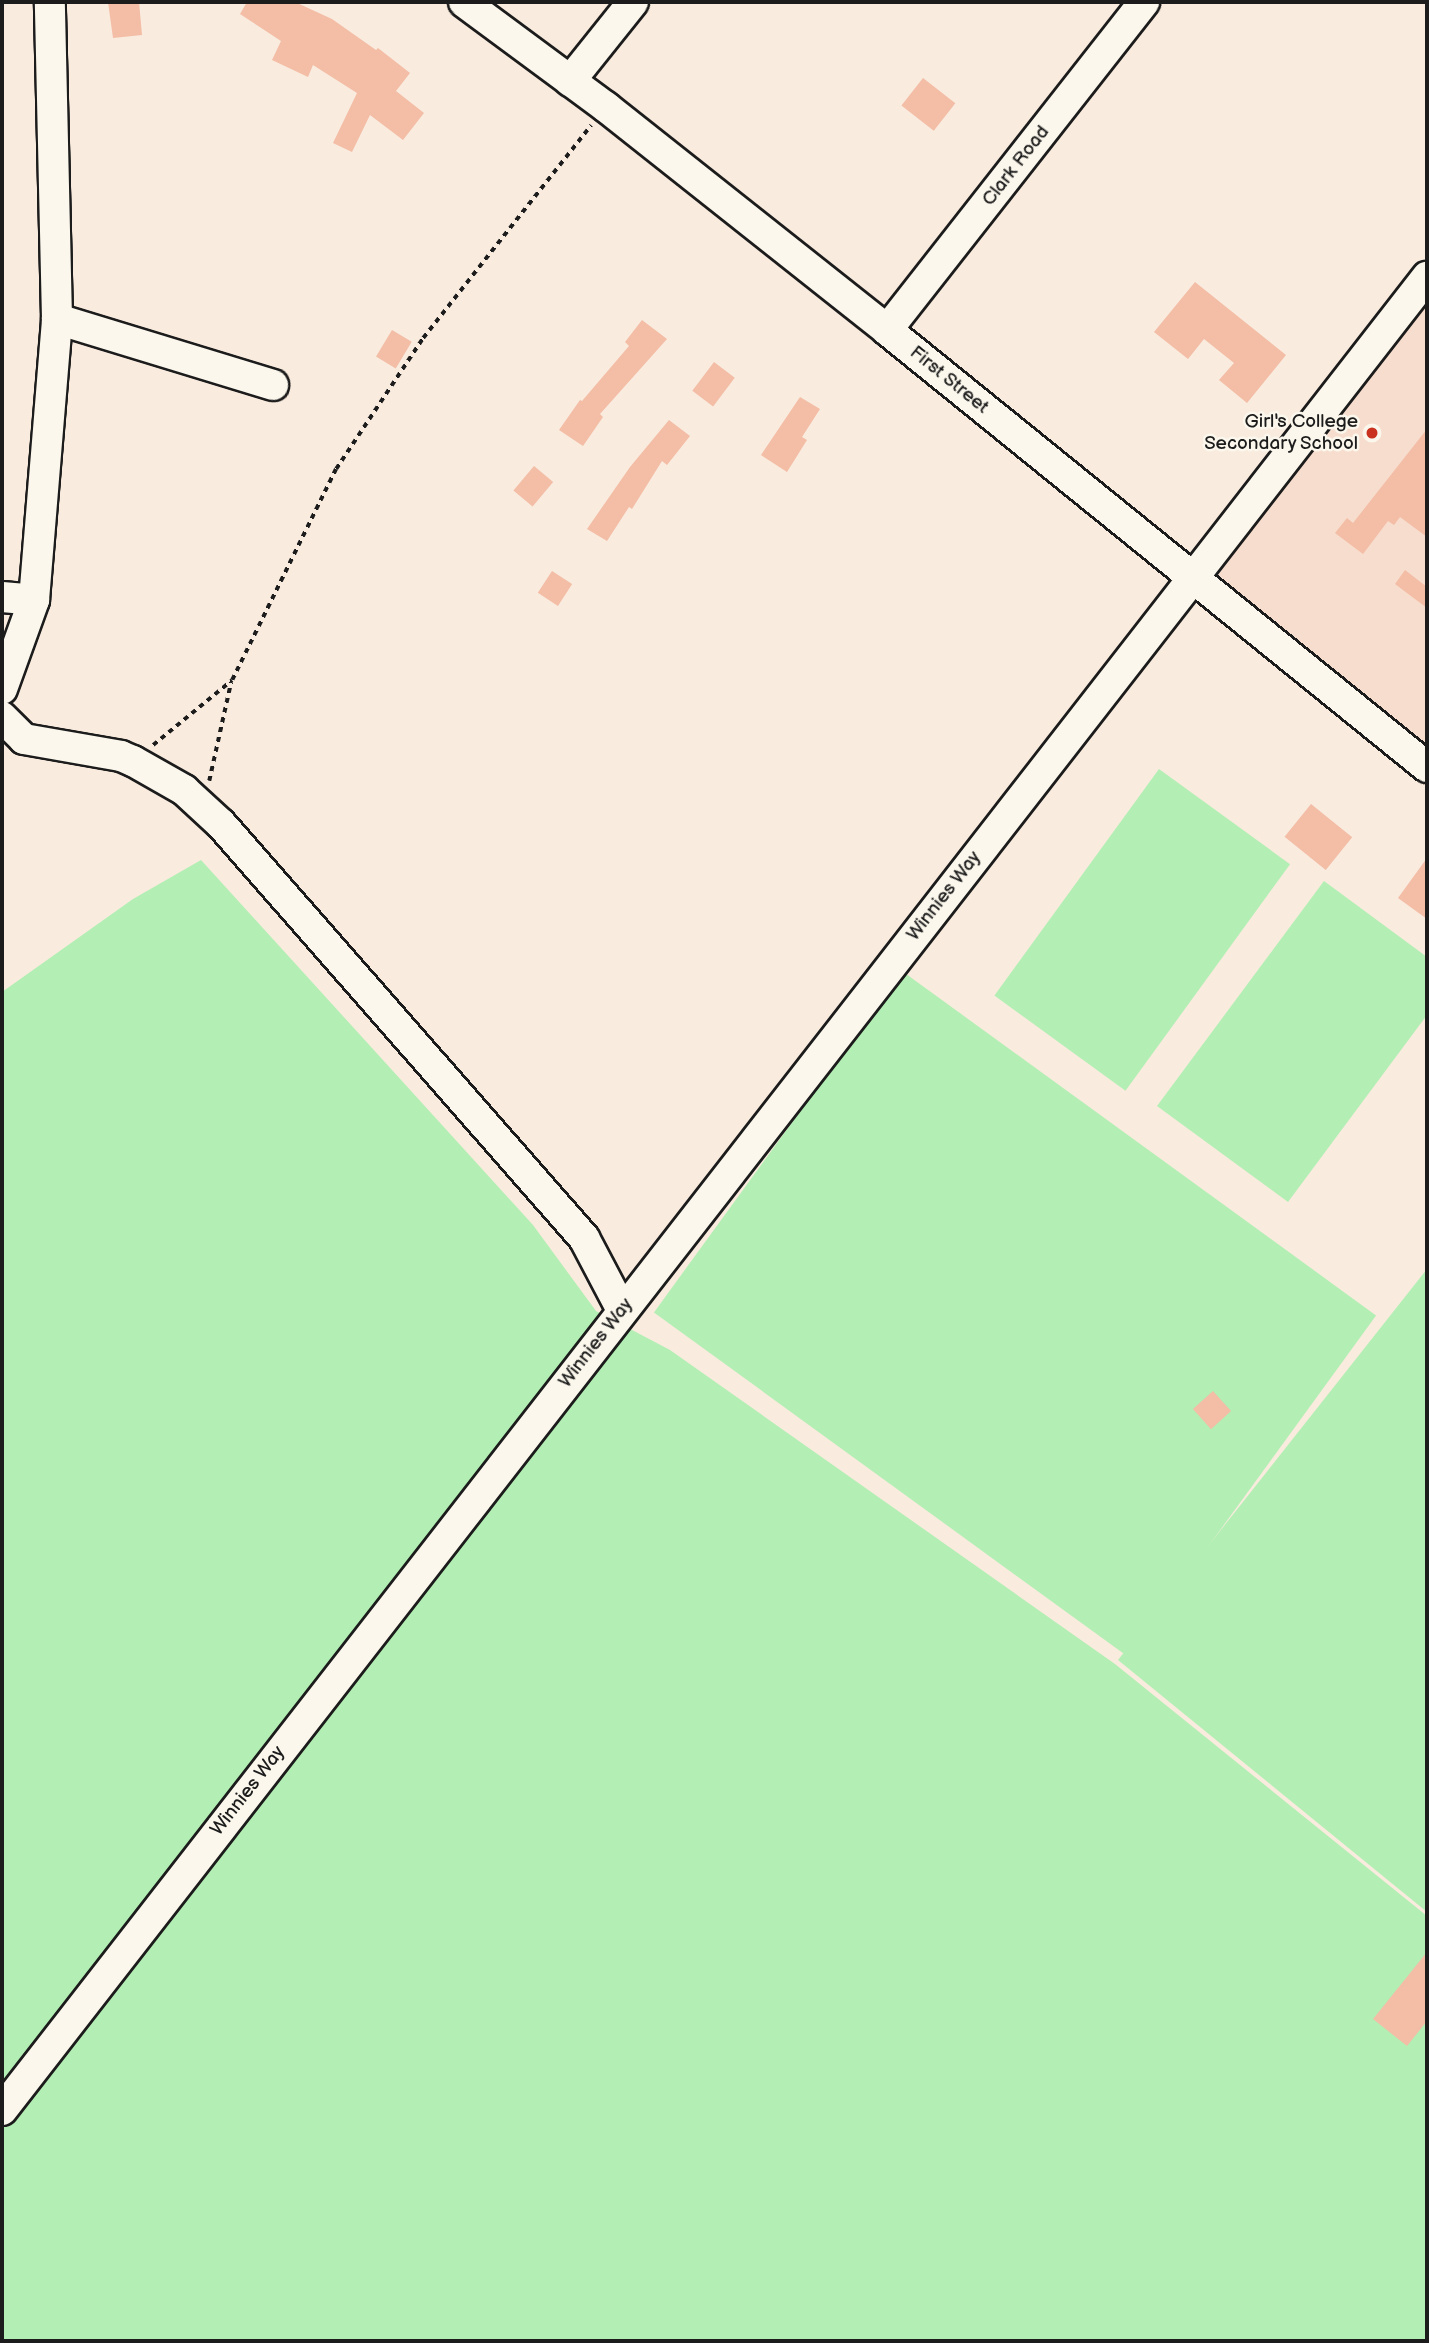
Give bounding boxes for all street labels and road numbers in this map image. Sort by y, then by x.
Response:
street label: Clark Road [978,121,1054,211]
street label: First Street [905,341,993,419]
street label: Winnies Way [902,846,986,946]
street label: Winnies Way [554,1293,638,1393]
street label: Winnies Way [206,1741,290,1841]

